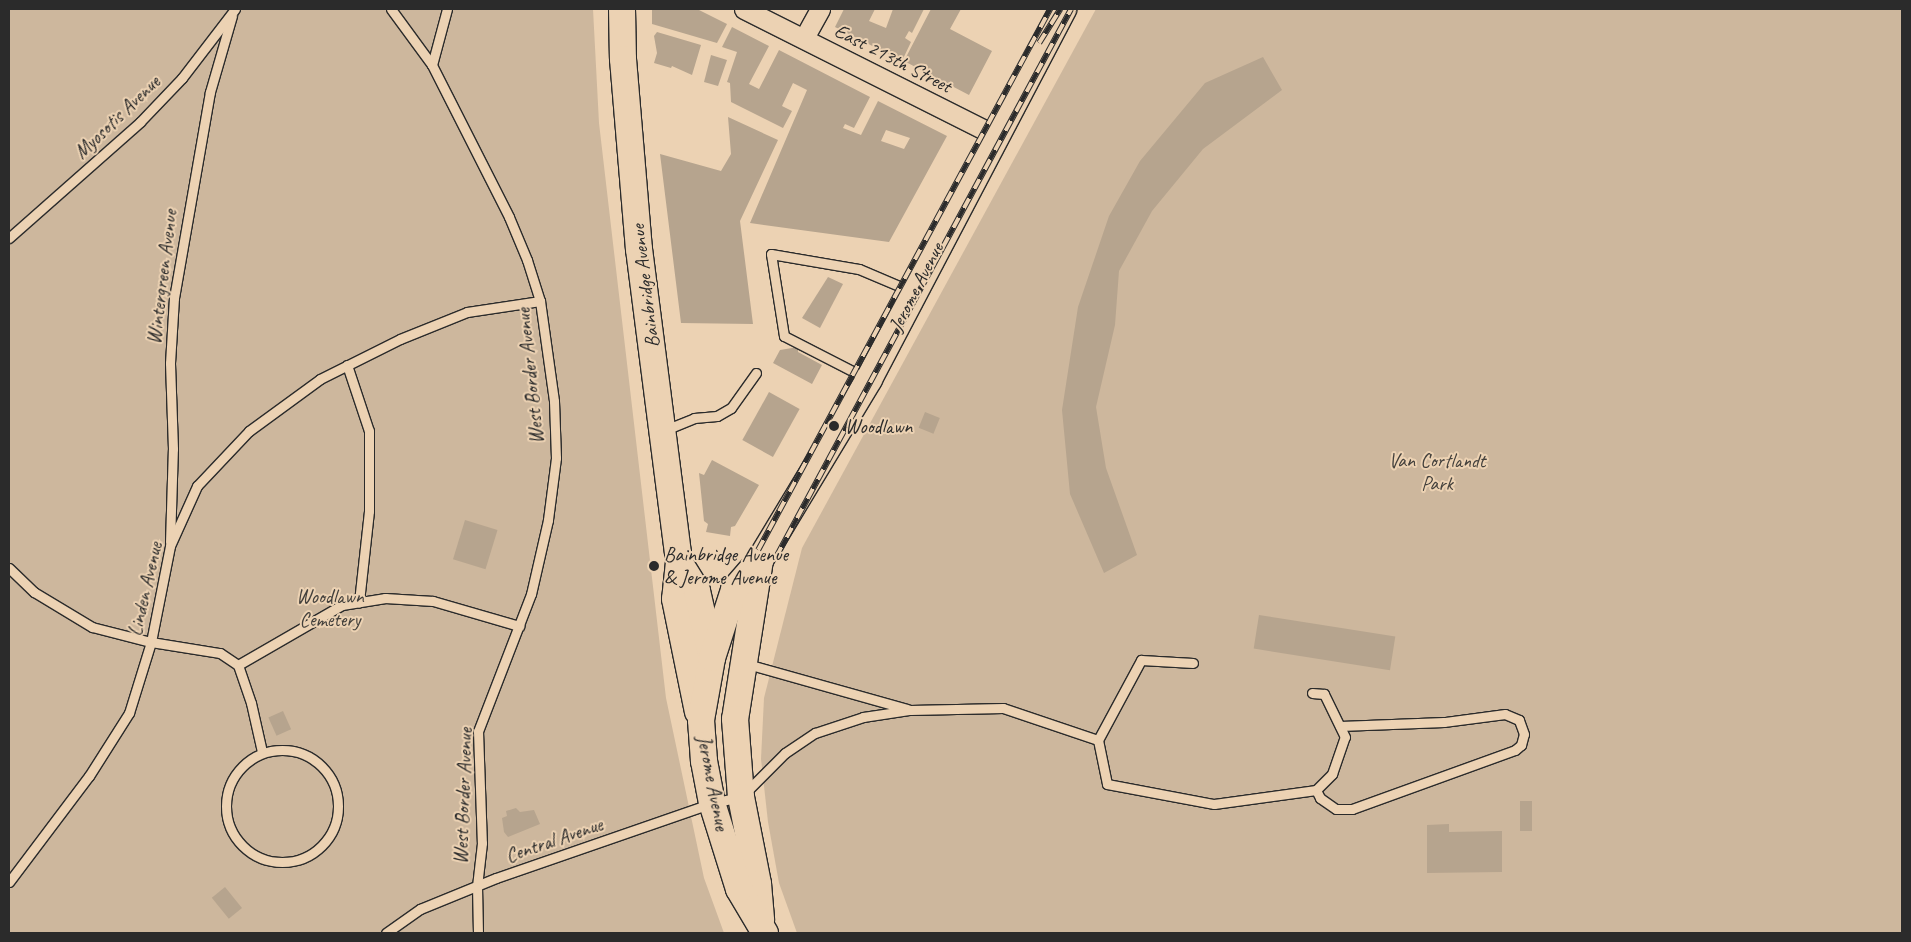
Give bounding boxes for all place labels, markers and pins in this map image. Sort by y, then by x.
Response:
place label: Woodlawn [845,414,912,438]
marker: Woodlawn [827,419,841,433]
place label: Bainbridge Avenue & Jerome Avenue [664,542,788,589]
marker: Bainbridge Avenue & Jerome Avenue [648,560,660,572]

